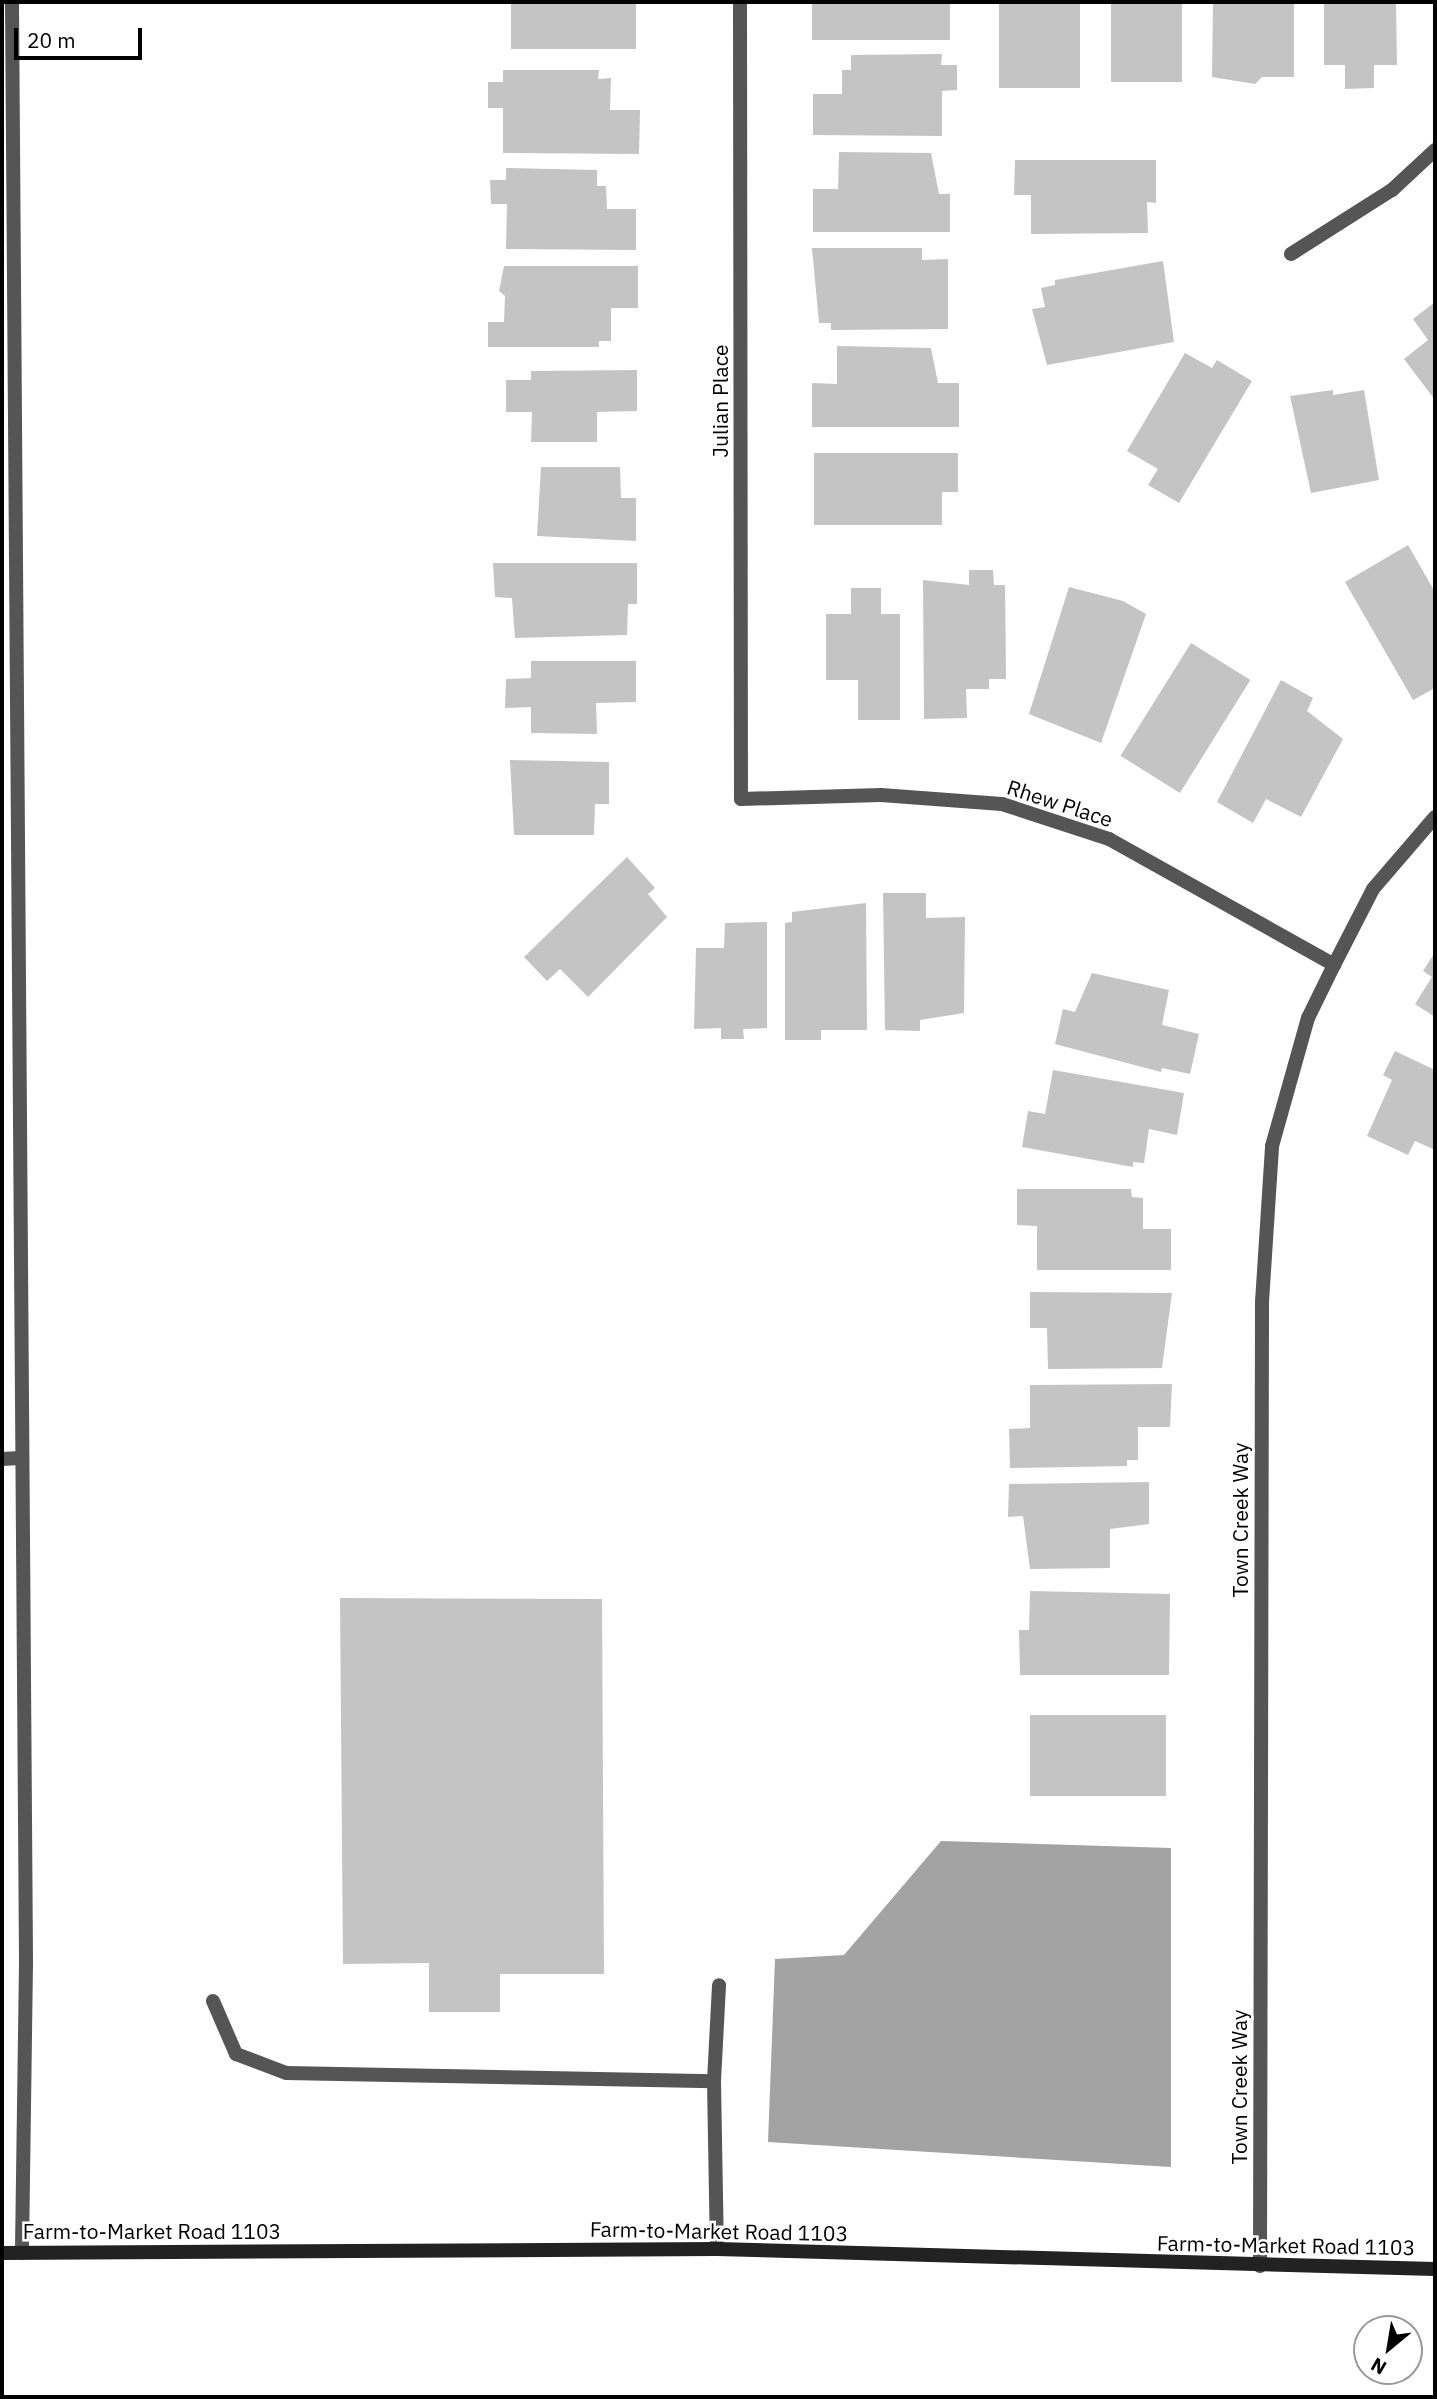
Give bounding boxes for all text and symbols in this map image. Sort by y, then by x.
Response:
scale bar [18,14,145,58]
text: 20 m [27,26,76,54]
street label: Julian Place [707,344,733,458]
street label: Rhew Place [1004,774,1116,832]
street label: Town Creek Way [1227,1442,1253,1598]
street label: Town Creek Way [1226,2009,1252,2165]
street label: Farm-to-Market Road 1103 [590,2216,848,2246]
street label: Farm-to-Market Road 1103 [23,2218,281,2244]
street label: Farm-to-Market Road 1103 [1157,2230,1415,2260]
north arrow [1353,2315,1423,2385]
text: N [1367,2353,1390,2380]

